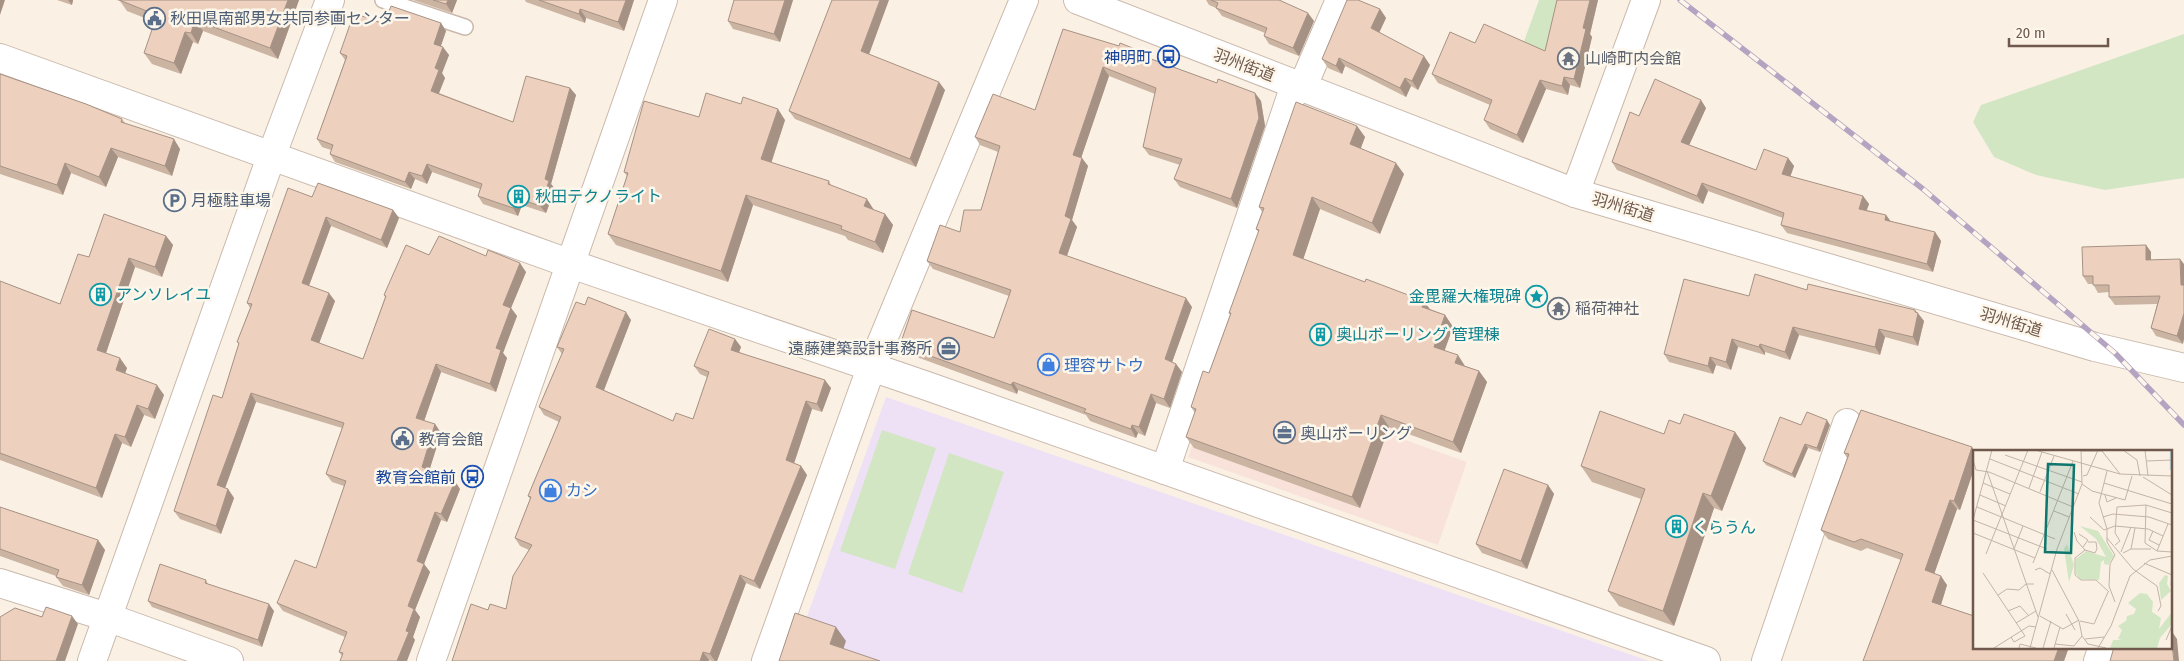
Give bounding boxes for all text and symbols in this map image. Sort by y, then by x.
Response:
public building icon: 秋田県南部男女共同参画センター [142,6,166,30]
place label: 秋田県南部男女共同参画センター [170,9,410,28]
scale bar [2009,15,2108,47]
text: 20 m [2016,24,2046,42]
bus stop icon: 神明町 [1156,45,1180,69]
street label: 羽州街道 [1211,45,1277,85]
temple icon: 山崎町内会館 [1557,46,1581,70]
place label: 神明町 [1104,48,1152,67]
place label: 山崎町内会館 [1585,49,1681,68]
building icon: 秋田テクノライト [507,184,531,208]
place label: 秋田テクノライト [535,187,662,206]
parking icon: 月極駐車場 [163,188,187,212]
street label: 羽州街道 [1590,189,1656,225]
place label: 月極駐車場 [191,191,271,210]
building icon: アンソレイユ [88,282,112,306]
place icon: 金毘羅大権現碑 [1525,284,1549,308]
place label: アンソレイユ [116,285,211,304]
place label: 金毘羅大権現碑 [1409,287,1521,306]
temple icon: 稲荷神社 [1547,296,1571,320]
place label: 稲荷神社 [1575,299,1639,318]
street label: 羽州街道 [1978,304,2044,340]
building icon: 奥山ボーリング 管理棟 [1308,322,1332,346]
place label: 奥山ボーリング 管理棟 [1336,325,1500,344]
office icon: 遠藤建築設計事務所 [936,336,960,360]
place label: 遠藤建築設計事務所 [788,339,932,358]
shop icon: 理容サトウ [1036,353,1060,377]
place label: 理容サトウ [1064,356,1144,375]
office icon: 奥山ボーリング [1272,421,1296,445]
place label: 奥山ボーリング [1300,424,1412,443]
public building icon: 教育会館 [391,427,415,451]
place label: 教育会館 [419,430,483,449]
inset map [1973,450,2172,648]
bus stop icon: 教育会館前 [460,465,484,489]
place label: 教育会館前 [376,468,456,487]
shop icon: カシ [538,478,562,502]
place label: カシ [566,481,598,500]
building icon: くらうん [1664,515,1688,539]
place label: くらうん [1692,518,1756,537]

